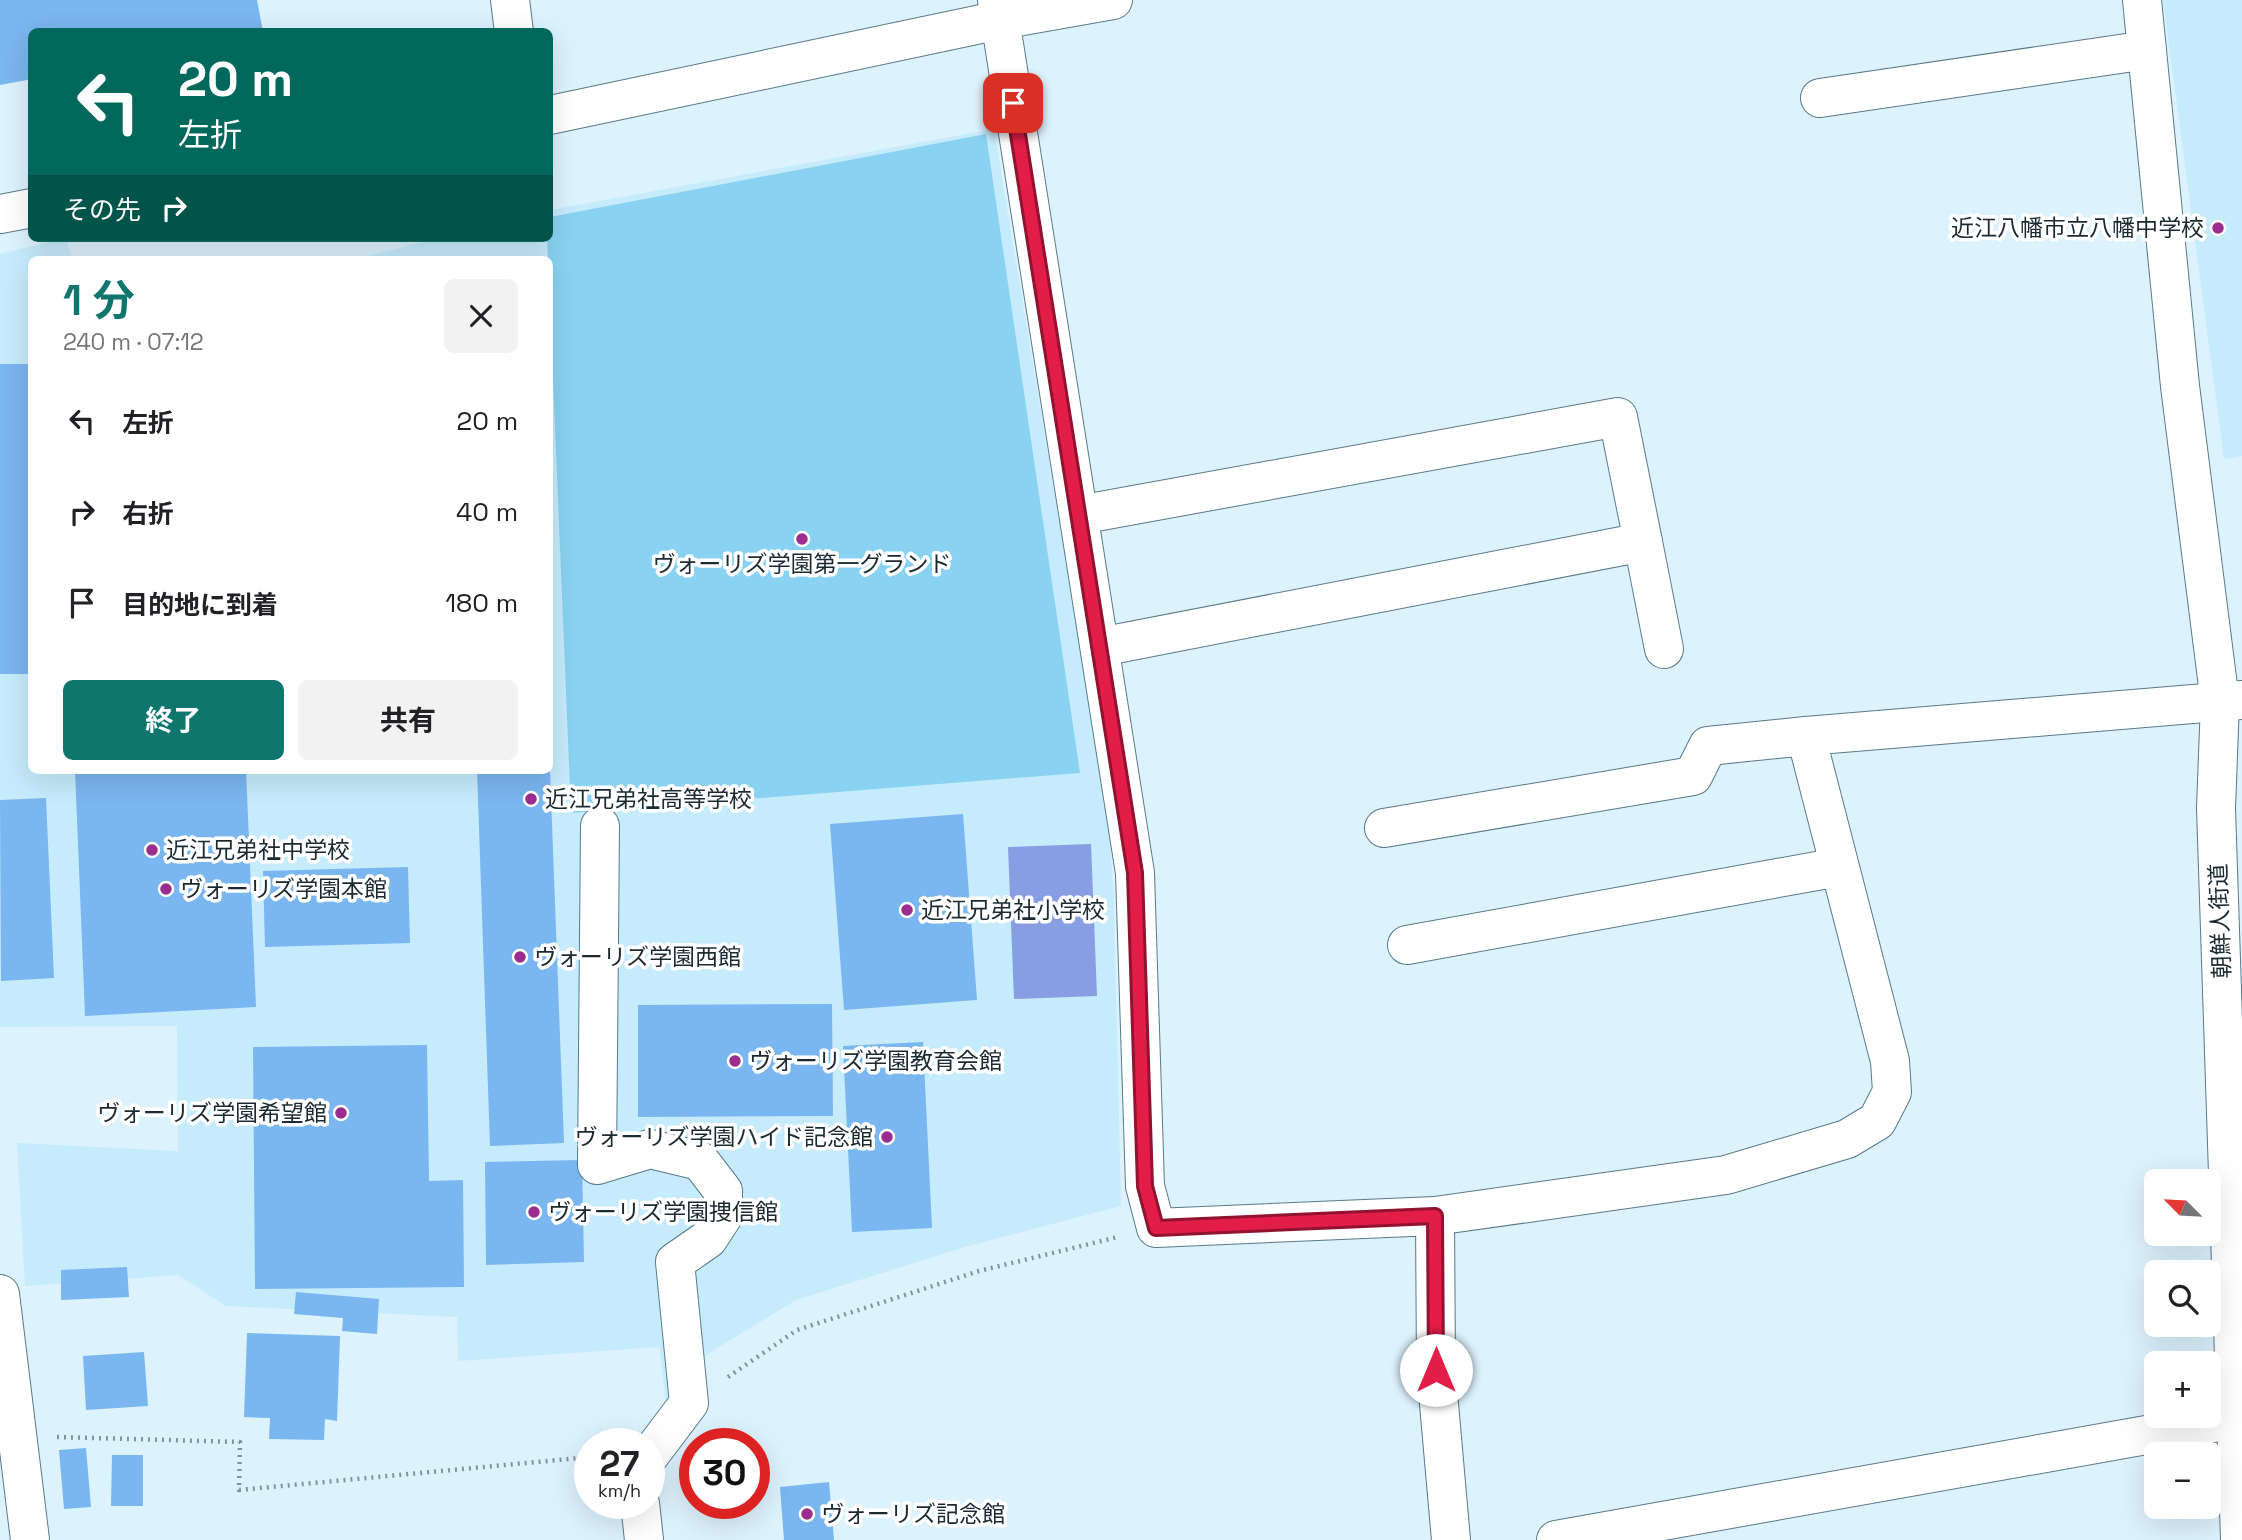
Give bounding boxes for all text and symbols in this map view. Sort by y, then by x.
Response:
text: 20 m [178,48,293,110]
icon: left [63,56,154,147]
pin [983,73,1043,133]
icon: arrive [994,84,1032,122]
text: 左折 [178,115,242,155]
icon: right [155,189,193,227]
text: その先 [63,193,141,227]
place label: 近江八幡市立八幡中学校 [1951,213,2204,243]
marker: 近江八幡市立八幡中学校 [2210,220,2226,236]
text: 1 分 [63,274,135,327]
button: close [444,279,518,353]
text: 240 m · 07:12 [63,327,204,357]
icon: left [63,402,101,440]
text: 20 m [457,404,518,438]
text: 左折 [122,406,174,440]
icon: right [63,493,101,531]
text: 40 m [456,495,518,529]
text: 右折 [122,497,174,531]
marker: ヴォーリズ学園第一グランド [794,531,810,547]
place label: ヴォーリズ学園第一グランド [653,549,952,579]
icon: arrive [63,584,101,622]
text: 180 m [445,586,518,620]
text: 目的地に到着 [122,588,278,622]
button: 終了 [63,680,284,760]
button: 共有 [298,680,518,760]
place label: 近江兄弟社高等学校 [545,784,752,814]
marker: 近江兄弟社高等学校 [523,791,539,807]
place label: 近江兄弟社中学校 [166,835,350,865]
marker: 近江兄弟社中学校 [144,842,160,858]
street label: 朝鮮人街道 [2203,863,2237,979]
place label: ヴォーリズ学園本館 [180,874,387,904]
marker: ヴォーリズ学園本館 [158,881,174,897]
place label: 近江兄弟社小学校 [921,895,1105,925]
marker: 近江兄弟社小学校 [899,902,915,918]
place label: ヴォーリズ学園西館 [534,942,741,972]
marker: ヴォーリズ学園西館 [512,949,528,965]
place label: ヴォーリズ学園教育会館 [749,1046,1002,1076]
marker: ヴォーリズ学園教育会館 [727,1053,743,1069]
place label: ヴォーリズ学園希望館 [97,1098,327,1128]
marker: ヴォーリズ学園希望館 [333,1105,349,1121]
place label: ヴォーリズ学園ハイド記念館 [574,1122,873,1152]
marker: ヴォーリズ学園ハイド記念館 [879,1129,895,1145]
north arrow [2144,1169,2221,1246]
map controls [2144,1169,2221,1519]
place label: ヴォーリズ学園捜信館 [548,1197,778,1227]
marker: ヴォーリズ学園捜信館 [526,1204,542,1220]
button: search [2144,1260,2221,1337]
position arrow [1399,1333,1473,1407]
button: + [2144,1351,2221,1428]
speed limit sign: 30 [679,1428,770,1519]
text: 27 [600,1442,639,1486]
button: − [2144,1442,2221,1519]
text: km/h [598,1479,641,1502]
place label: ヴォーリズ記念館 [821,1499,1005,1529]
marker: ヴォーリズ記念館 [799,1506,815,1522]

